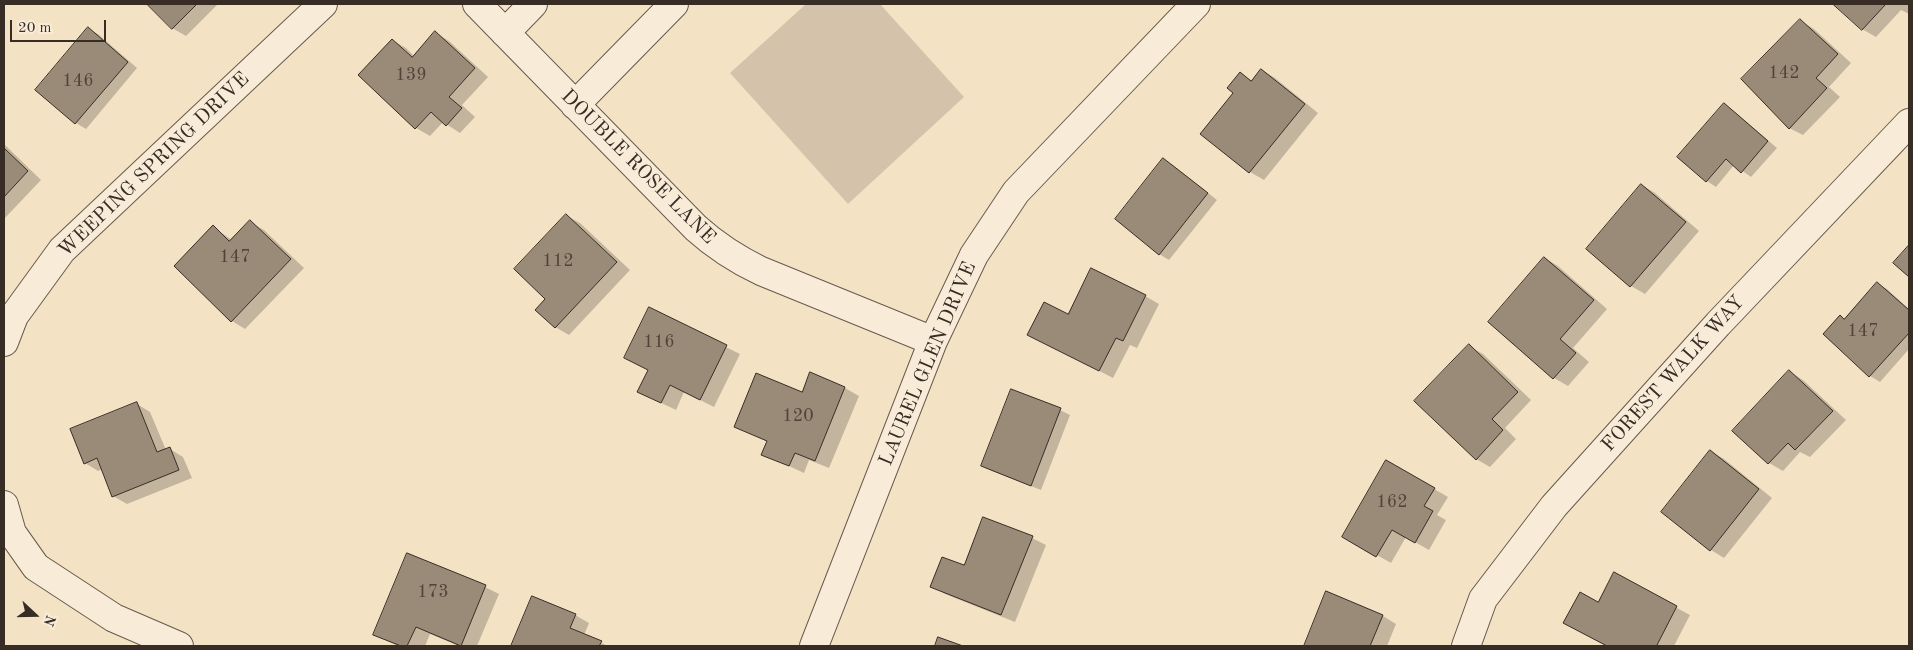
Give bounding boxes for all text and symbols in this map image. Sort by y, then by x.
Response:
scale bar [12,10,109,42]
text: 20 m [18,21,52,36]
house number: 142 [1768,62,1800,84]
house number: 139 [395,64,427,86]
street label: WEEPING SPRING DRIVE [53,67,255,263]
house number: 146 [62,70,94,92]
street label: DOUBLE ROSE LANE [556,85,720,249]
house number: 147 [219,246,251,268]
house number: 112 [542,250,574,272]
street label: LAUREL GLEN DRIVE [874,258,982,470]
street label: FOREST WALK WAY [1597,291,1749,457]
house number: 147 [1847,320,1879,342]
house number: 116 [643,331,675,353]
house number: 120 [782,405,814,427]
house number: 162 [1376,491,1408,513]
house number: 173 [417,581,449,603]
north arrow [10,590,60,640]
text: N [41,613,57,628]

